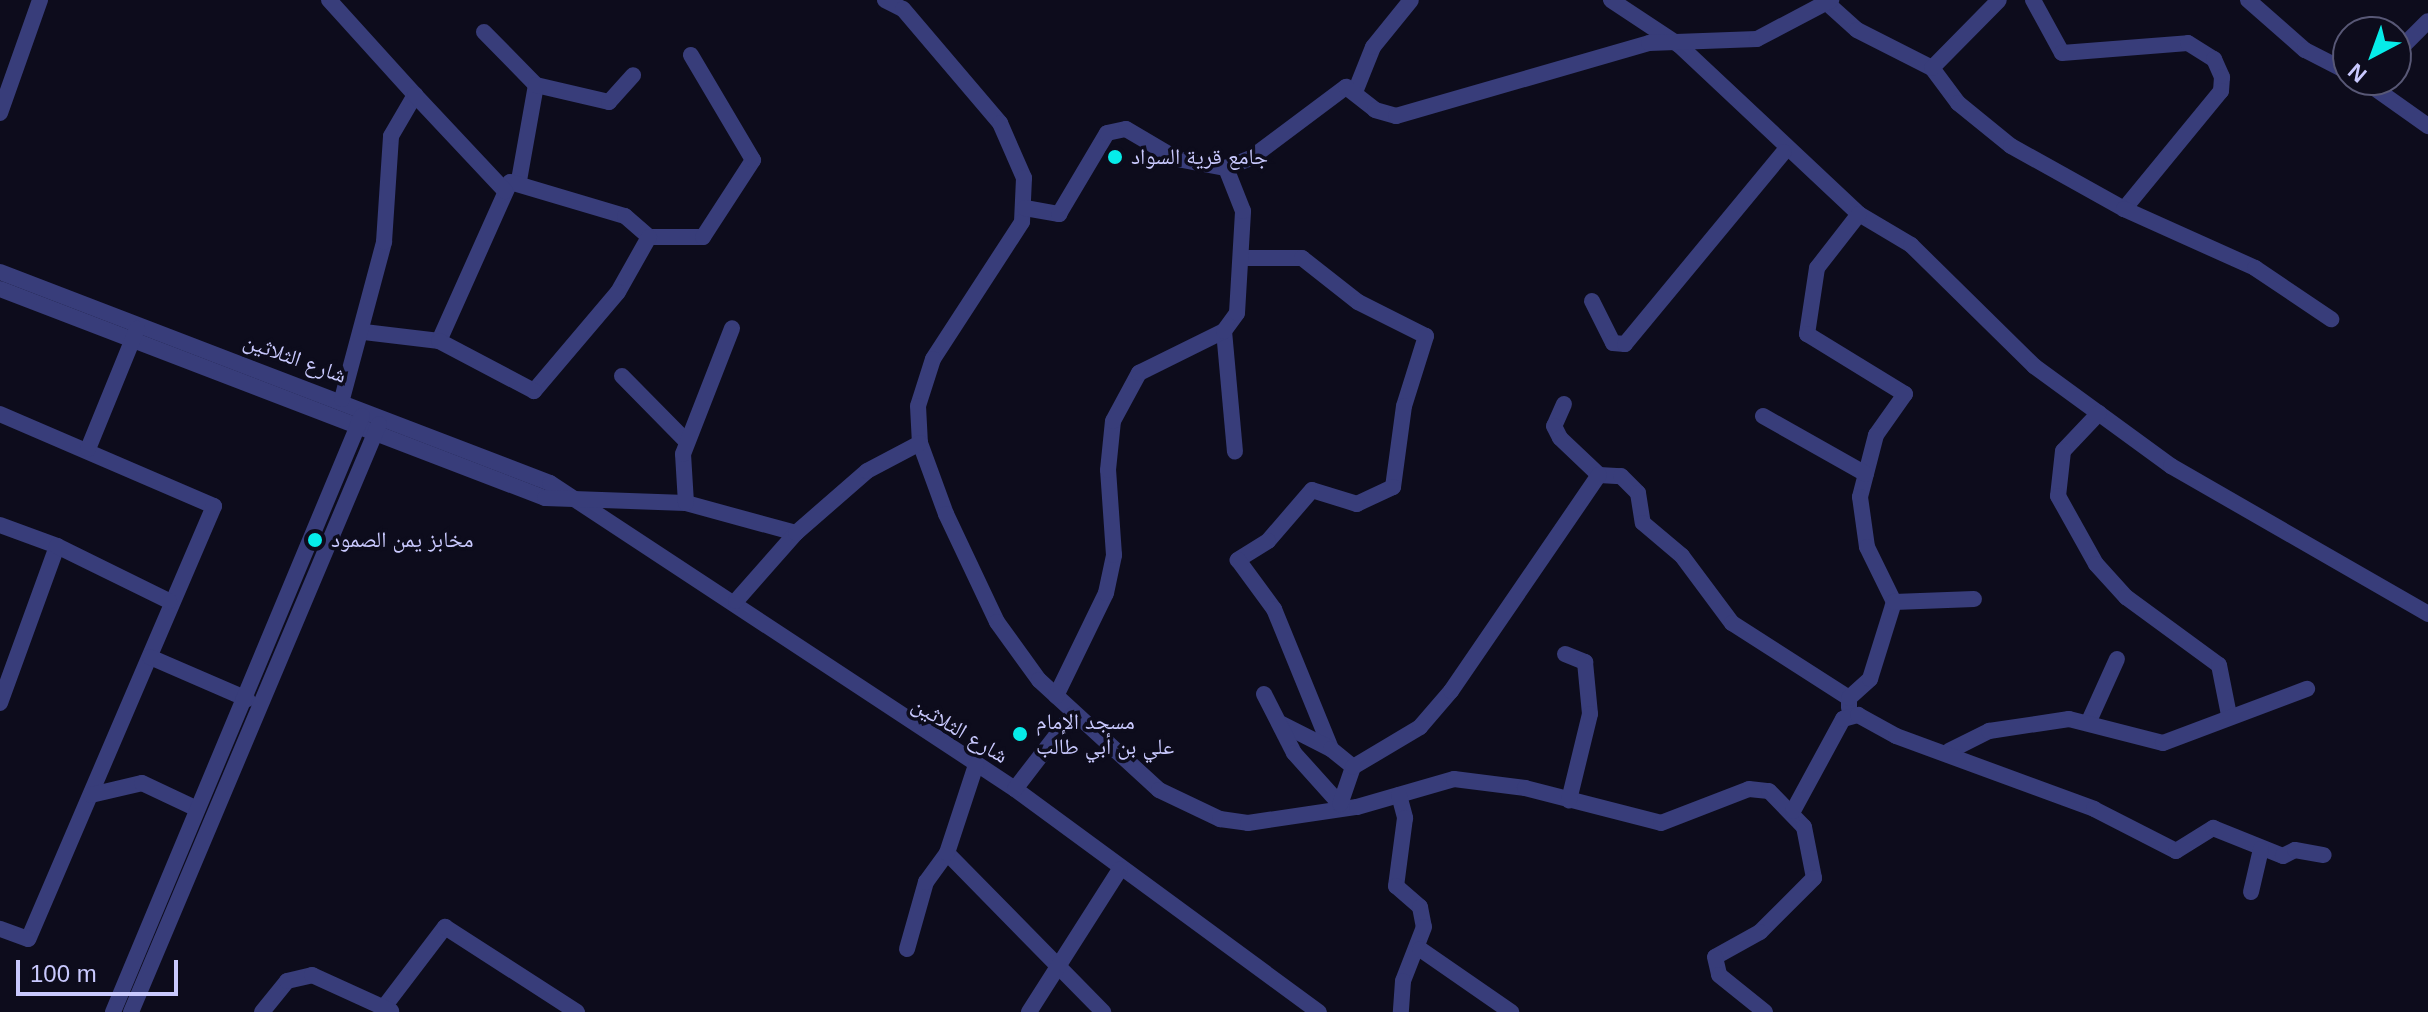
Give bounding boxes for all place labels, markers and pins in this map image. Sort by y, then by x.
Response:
place label: جامع قرية السواد [1131,144,1268,170]
marker: جامع قرية السواد [1106,148,1124,166]
place label: مخابز يمن الصمود [331,527,473,553]
marker: مخابز يمن الصمود [306,531,324,549]
place label: مسجد الإمام علي بن أبي طالب [1036,708,1174,760]
marker: مسجد الإمام علي بن أبي طالب [1011,725,1029,743]

